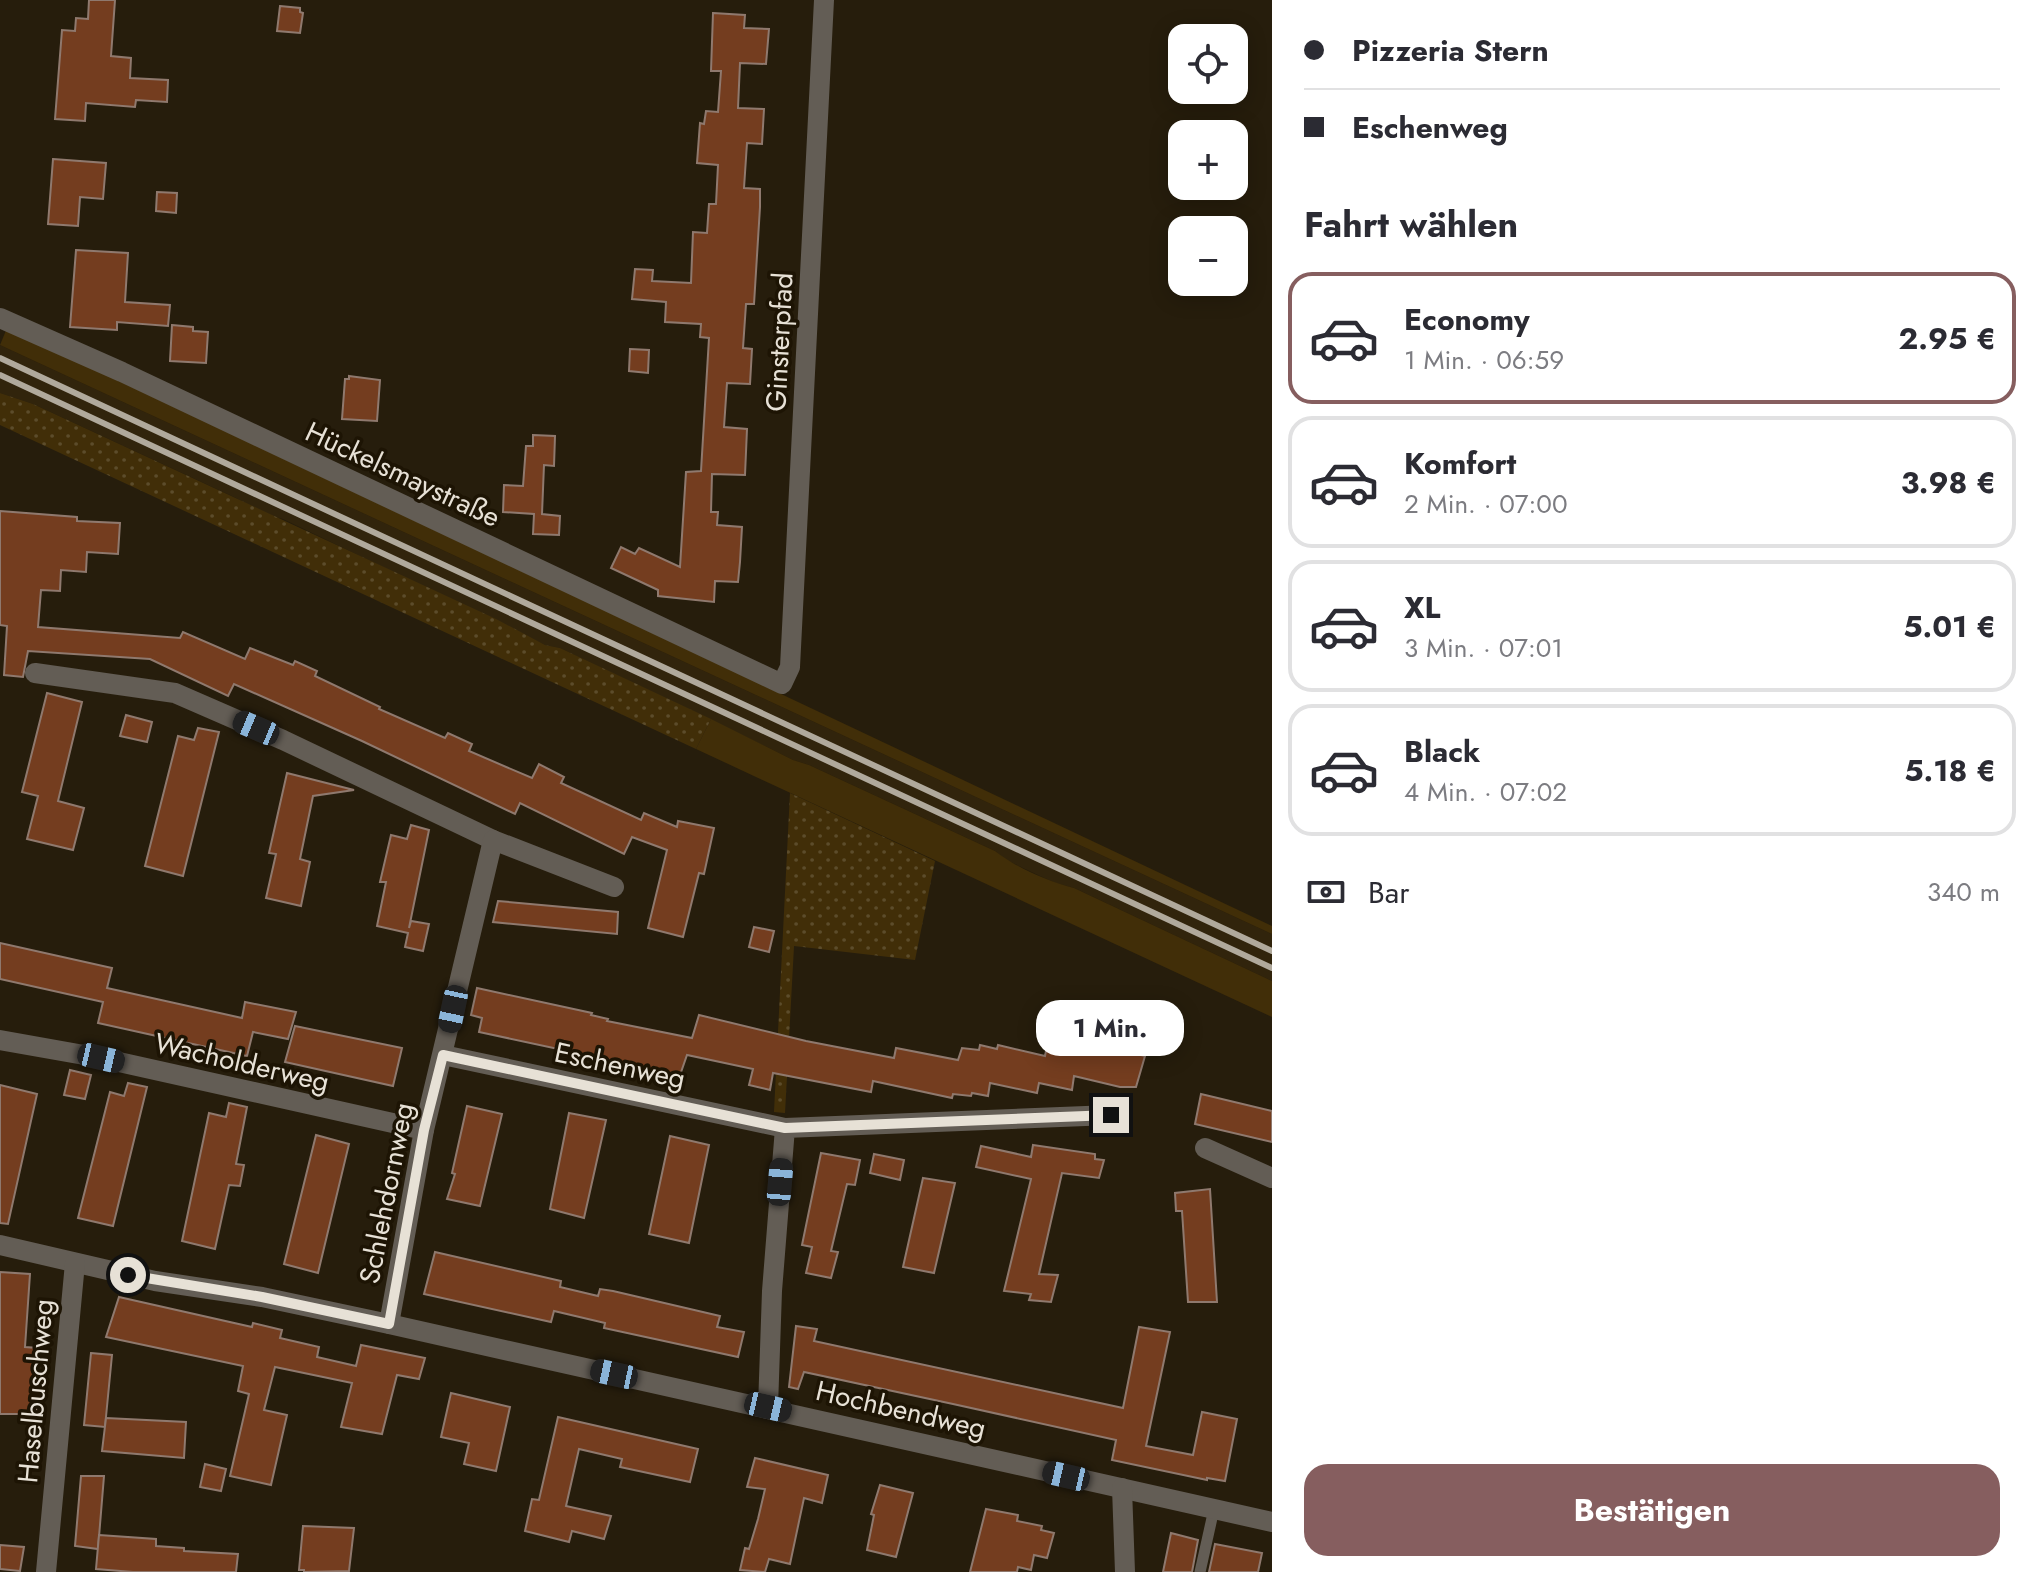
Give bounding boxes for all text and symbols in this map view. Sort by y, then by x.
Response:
map controls [1168,24,1248,296]
button: locate [1168,24,1248,104]
text: Pizzeria Stern [1352,29,1549,72]
text: Eschenweg [1352,106,1508,149]
button: + [1168,120,1248,200]
text: Fahrt wählen [1304,198,1518,250]
button: − [1168,216,1248,296]
street label: Ginsterpfad [755,271,804,413]
text: Economy [1404,298,1530,341]
icon: car [1308,302,1380,374]
text: 2.95 € [1899,317,1996,360]
text: 1 Min. · 06:59 [1404,341,1564,379]
street label: Hückelsmaystraße [299,411,507,538]
text: Komfort [1404,442,1516,485]
icon: car [1308,446,1380,518]
text: 3.98 € [1901,461,1996,504]
text: 2 Min. · 07:00 [1404,485,1568,523]
text: XL [1404,586,1440,629]
icon: car [1308,590,1380,662]
text: 5.01 € [1903,605,1996,648]
text: 3 Min. · 07:01 [1404,629,1563,667]
car [229,708,283,748]
text: Black [1404,730,1480,773]
icon: car [1308,734,1380,806]
text: 5.18 € [1904,749,1996,792]
text: 4 Min. · 07:02 [1404,773,1567,811]
icon: cash [1304,870,1348,914]
text: Bar [1368,871,1409,914]
text: 340 m [1927,873,2000,911]
car [436,983,470,1035]
callout: 1 Min. [1037,999,1185,1055]
text: 1 Min. [1073,1009,1147,1047]
street label: Wacholderweg [151,1022,333,1102]
street label: Eschenweg [551,1032,689,1099]
car [75,1041,127,1075]
route end [1093,1097,1129,1133]
street label: Schlehdornweg [349,1099,424,1287]
car [766,1157,794,1207]
route start [110,1257,146,1293]
street label: Haselbuschweg [7,1297,64,1485]
car [588,1357,640,1391]
street label: Hochbendweg [812,1370,990,1449]
car [742,1390,794,1424]
car [1040,1459,1092,1493]
button: Bestätigen [1304,1464,2000,1556]

